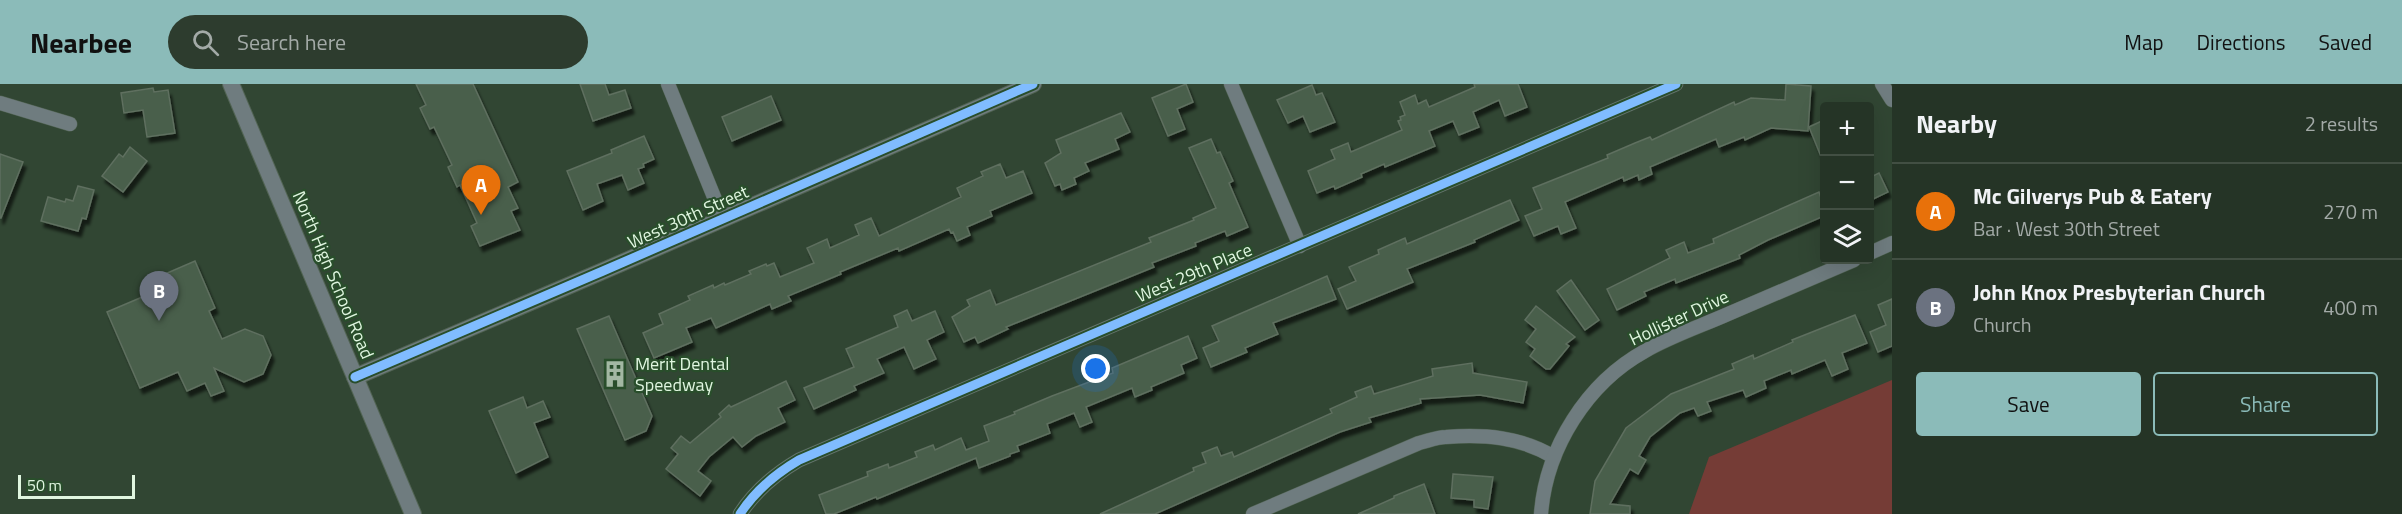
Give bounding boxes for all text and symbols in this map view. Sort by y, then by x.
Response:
search box [168,15,588,69]
text: Nearbee [30,21,132,64]
text: Search here [237,25,346,59]
icon: search [189,26,222,59]
text: Map [2124,26,2164,58]
text: Directions [2197,26,2286,58]
text: Saved [2319,26,2372,58]
map controls [1820,102,1874,264]
button: + [1820,102,1874,156]
text: Nearby [1916,104,1997,143]
text: 2 results [2305,108,2378,139]
button: − [1820,156,1874,210]
pin: A [462,166,500,215]
street label: West 30th Street [623,178,753,255]
text: Mc Gilverys Pub & Eatery [1973,179,2212,213]
street label: North High School Road [286,187,381,363]
text: A [1929,196,1942,227]
text: 270 m [2323,196,2378,227]
button: layers [1820,210,1874,264]
text: Bar · West 30th Street [1973,213,2160,244]
street label: West 29th Place [1131,236,1256,309]
pin: B [140,272,178,321]
text: John Knox Presbyterian Church [1973,275,2266,309]
street label: Hollister Drive [1625,283,1733,352]
text: B [1929,292,1942,323]
text: 400 m [2323,292,2378,323]
text: Church [1973,309,2031,340]
place label: Merit Dental Speedway [635,350,729,398]
your location [1081,354,1110,383]
building icon: Merit Dental Speedway [600,359,630,389]
button: Save [1916,372,2141,436]
button: Share [2153,372,2378,436]
scale bar [18,472,135,500]
text: 50 m [27,473,62,497]

